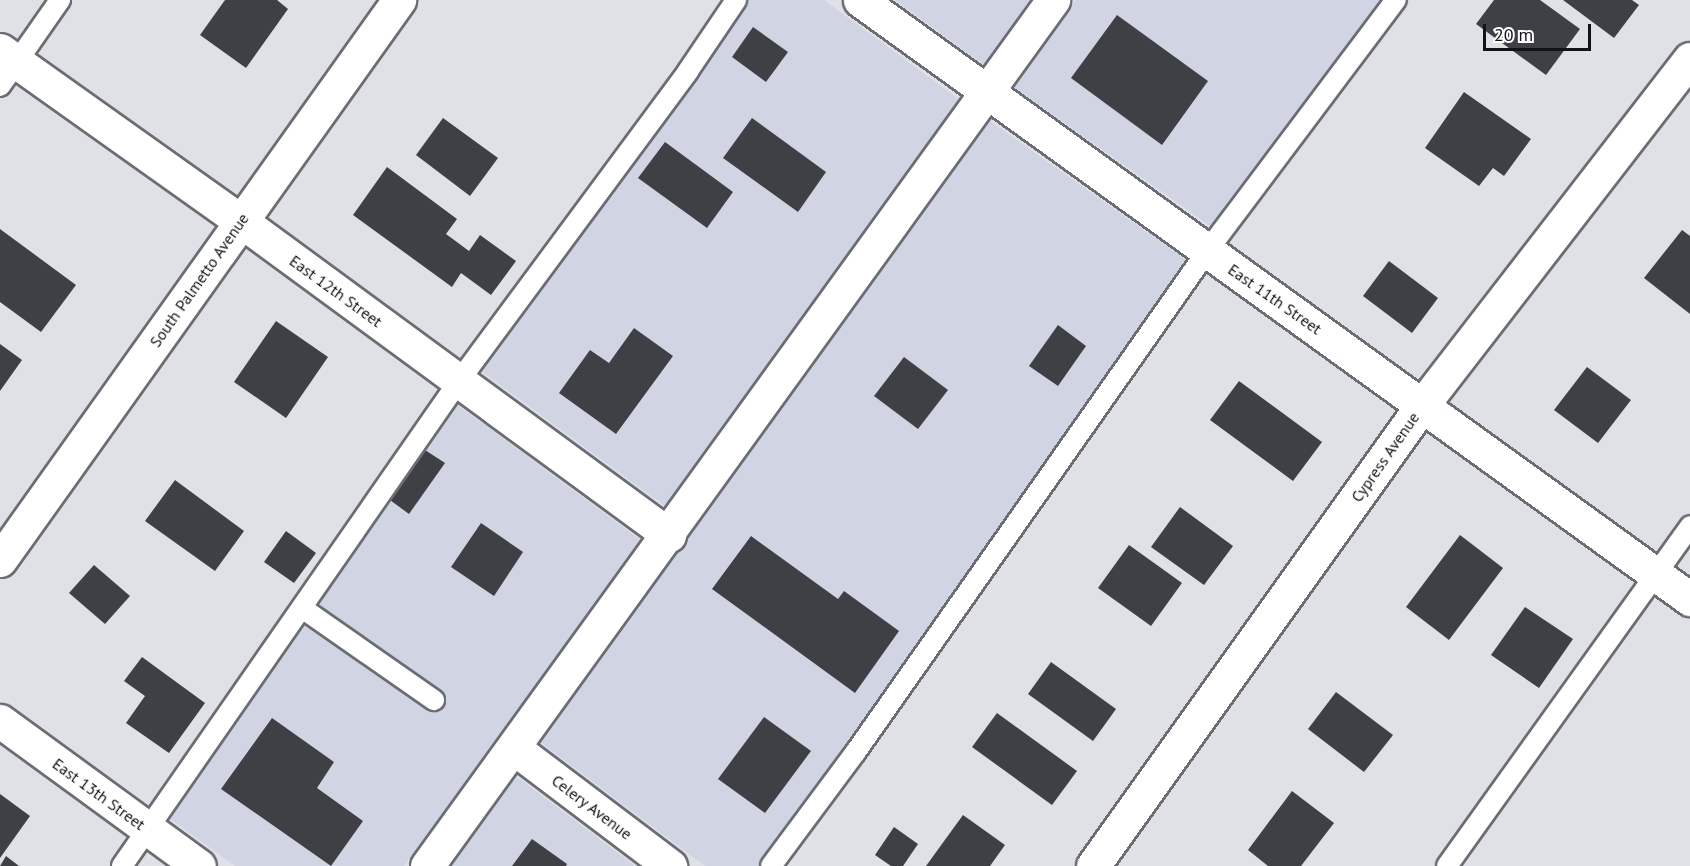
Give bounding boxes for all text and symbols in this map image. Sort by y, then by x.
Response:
scale bar [1486,12,1594,50]
text: 20 m [1494,23,1533,46]
street label: South Palmetto Avenue [145,209,253,351]
street label: East 12th Street [286,251,386,331]
street label: East 11th Street [1225,260,1325,338]
street label: Cypress Avenue [1347,408,1423,506]
street label: East 13th Street [49,754,149,834]
street label: Celery Avenue [548,770,636,844]

